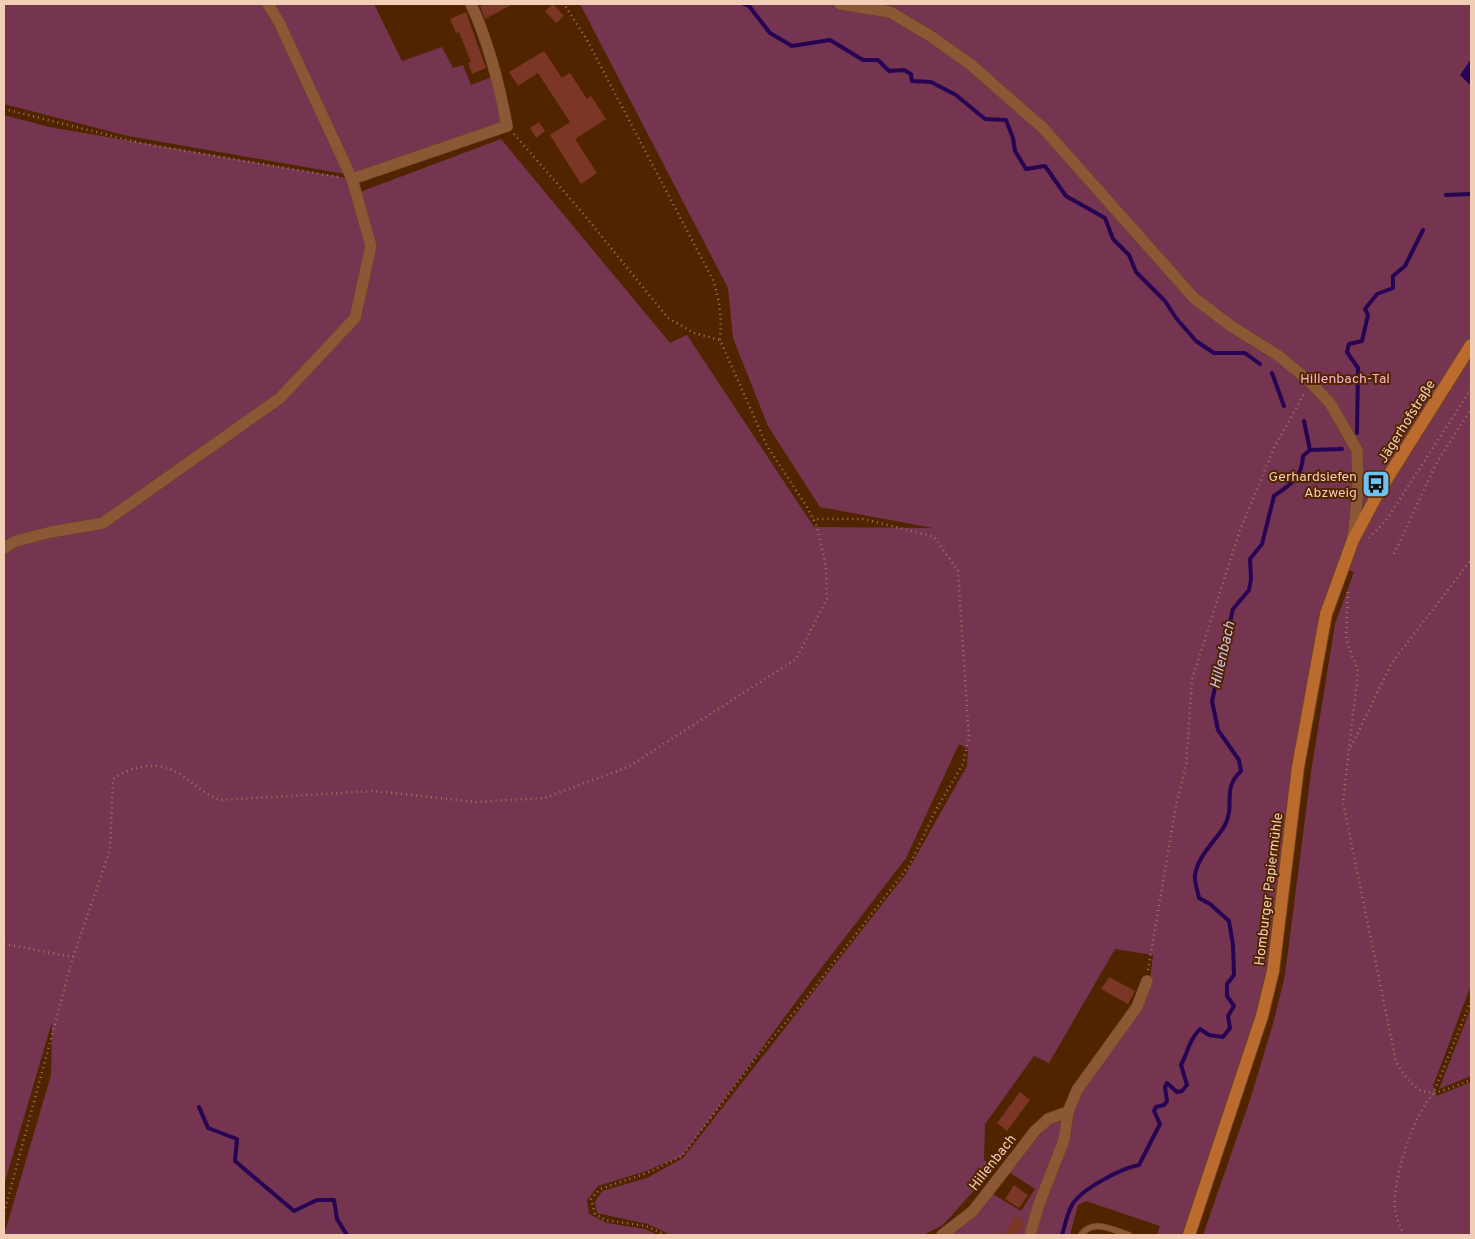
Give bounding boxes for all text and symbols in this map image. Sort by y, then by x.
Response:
park label: Hillenbach-Tal [1300,371,1390,388]
street label: Jägerhofstraße [1375,377,1440,467]
place label: Gerhardsiefen Abzweig [1269,469,1357,502]
bus stop icon: Gerhardsiefen Abzweig [1361,469,1391,499]
water label: Hillenbach [1206,620,1240,691]
street label: Homburger Papiermühle [1252,812,1287,967]
street label: Hillenbach [966,1131,1020,1194]

